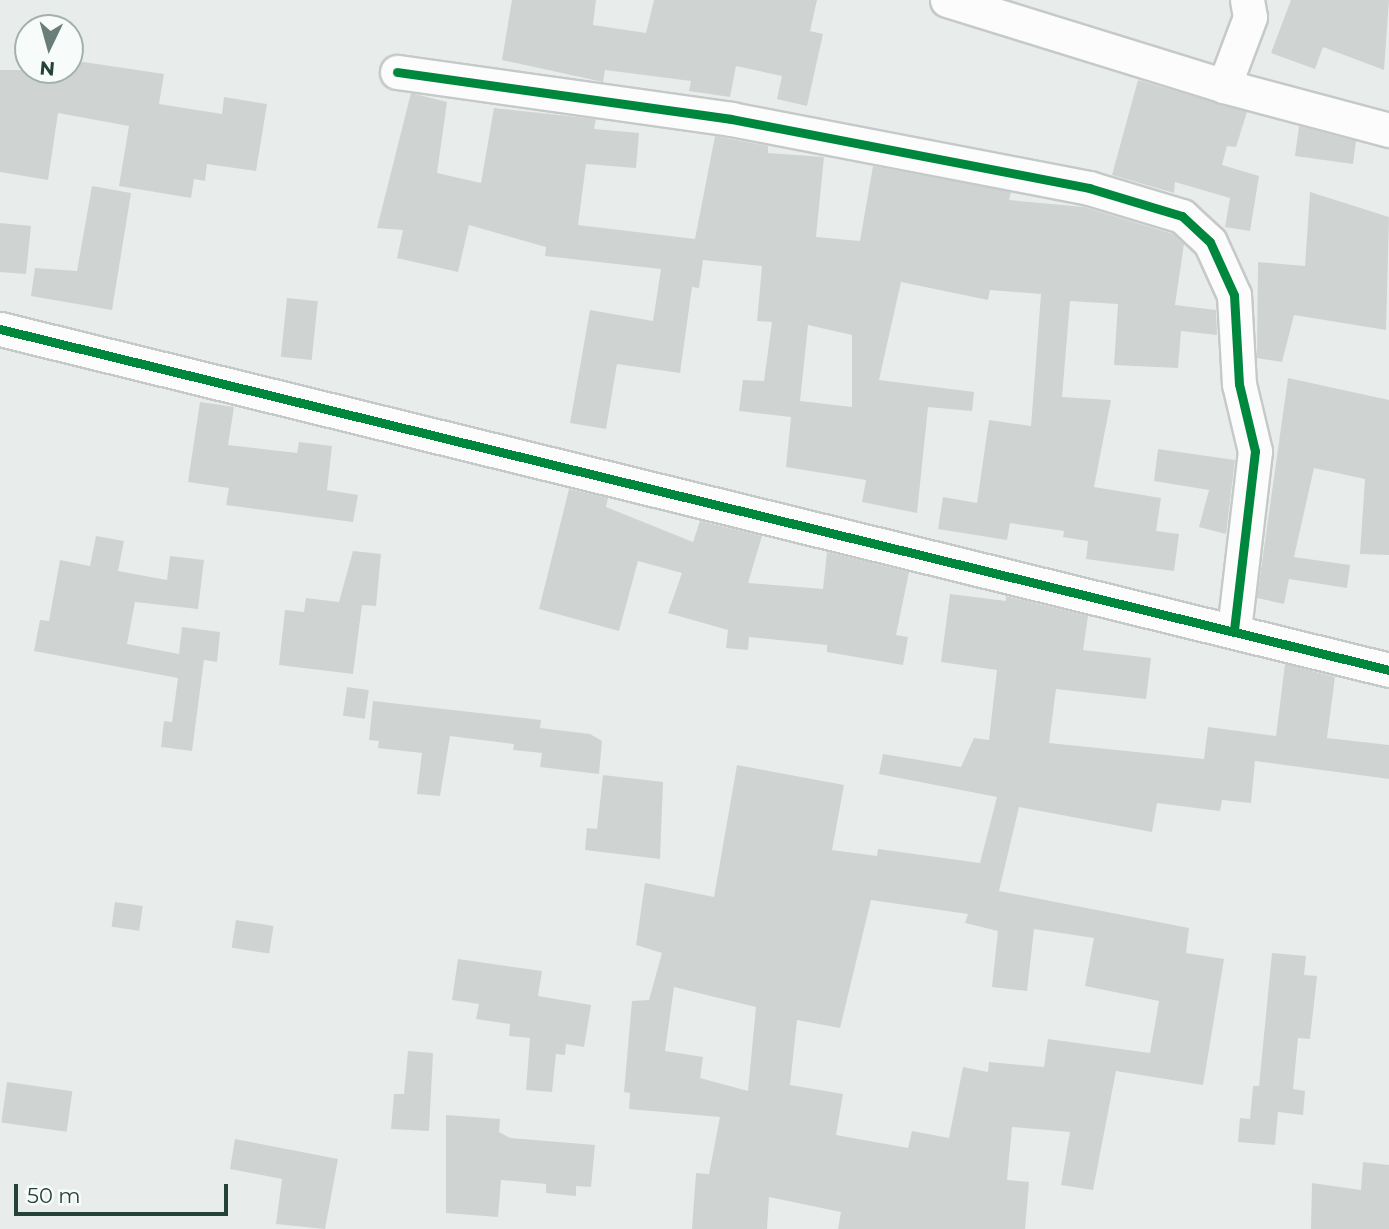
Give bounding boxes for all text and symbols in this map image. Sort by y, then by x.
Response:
north arrow [14,14,84,84]
text: N [39,56,56,81]
scale bar [18,1170,231,1214]
text: 50 m [27,1183,81,1208]

